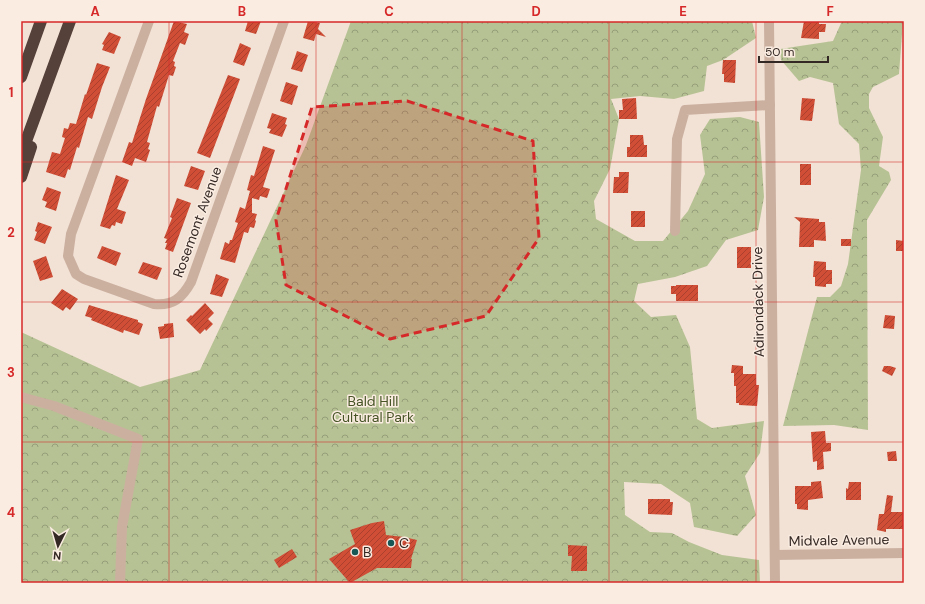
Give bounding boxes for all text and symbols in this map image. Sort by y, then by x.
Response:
text: A [90,3,100,20]
text: B [238,3,246,20]
text: C [384,3,394,20]
text: D [531,3,541,20]
text: E [679,3,687,20]
text: F [826,3,834,20]
scale bar [759,38,828,64]
text: 50 m [765,44,794,60]
text: 1 [9,84,13,101]
street label: Rosemont Avenue [169,164,225,280]
text: 2 [7,224,15,241]
street label: Adirondack Drive [748,246,768,357]
text: 3 [7,364,15,381]
park label: Bald Hill Cultural Park [332,392,414,426]
text: 4 [7,504,15,521]
north arrow [38,526,78,566]
street label: Midvale Avenue [788,530,890,550]
place label: C [399,534,409,552]
marker: C [386,538,396,548]
place label: B [363,543,371,561]
marker: B [350,547,360,557]
text: N [53,549,62,563]

